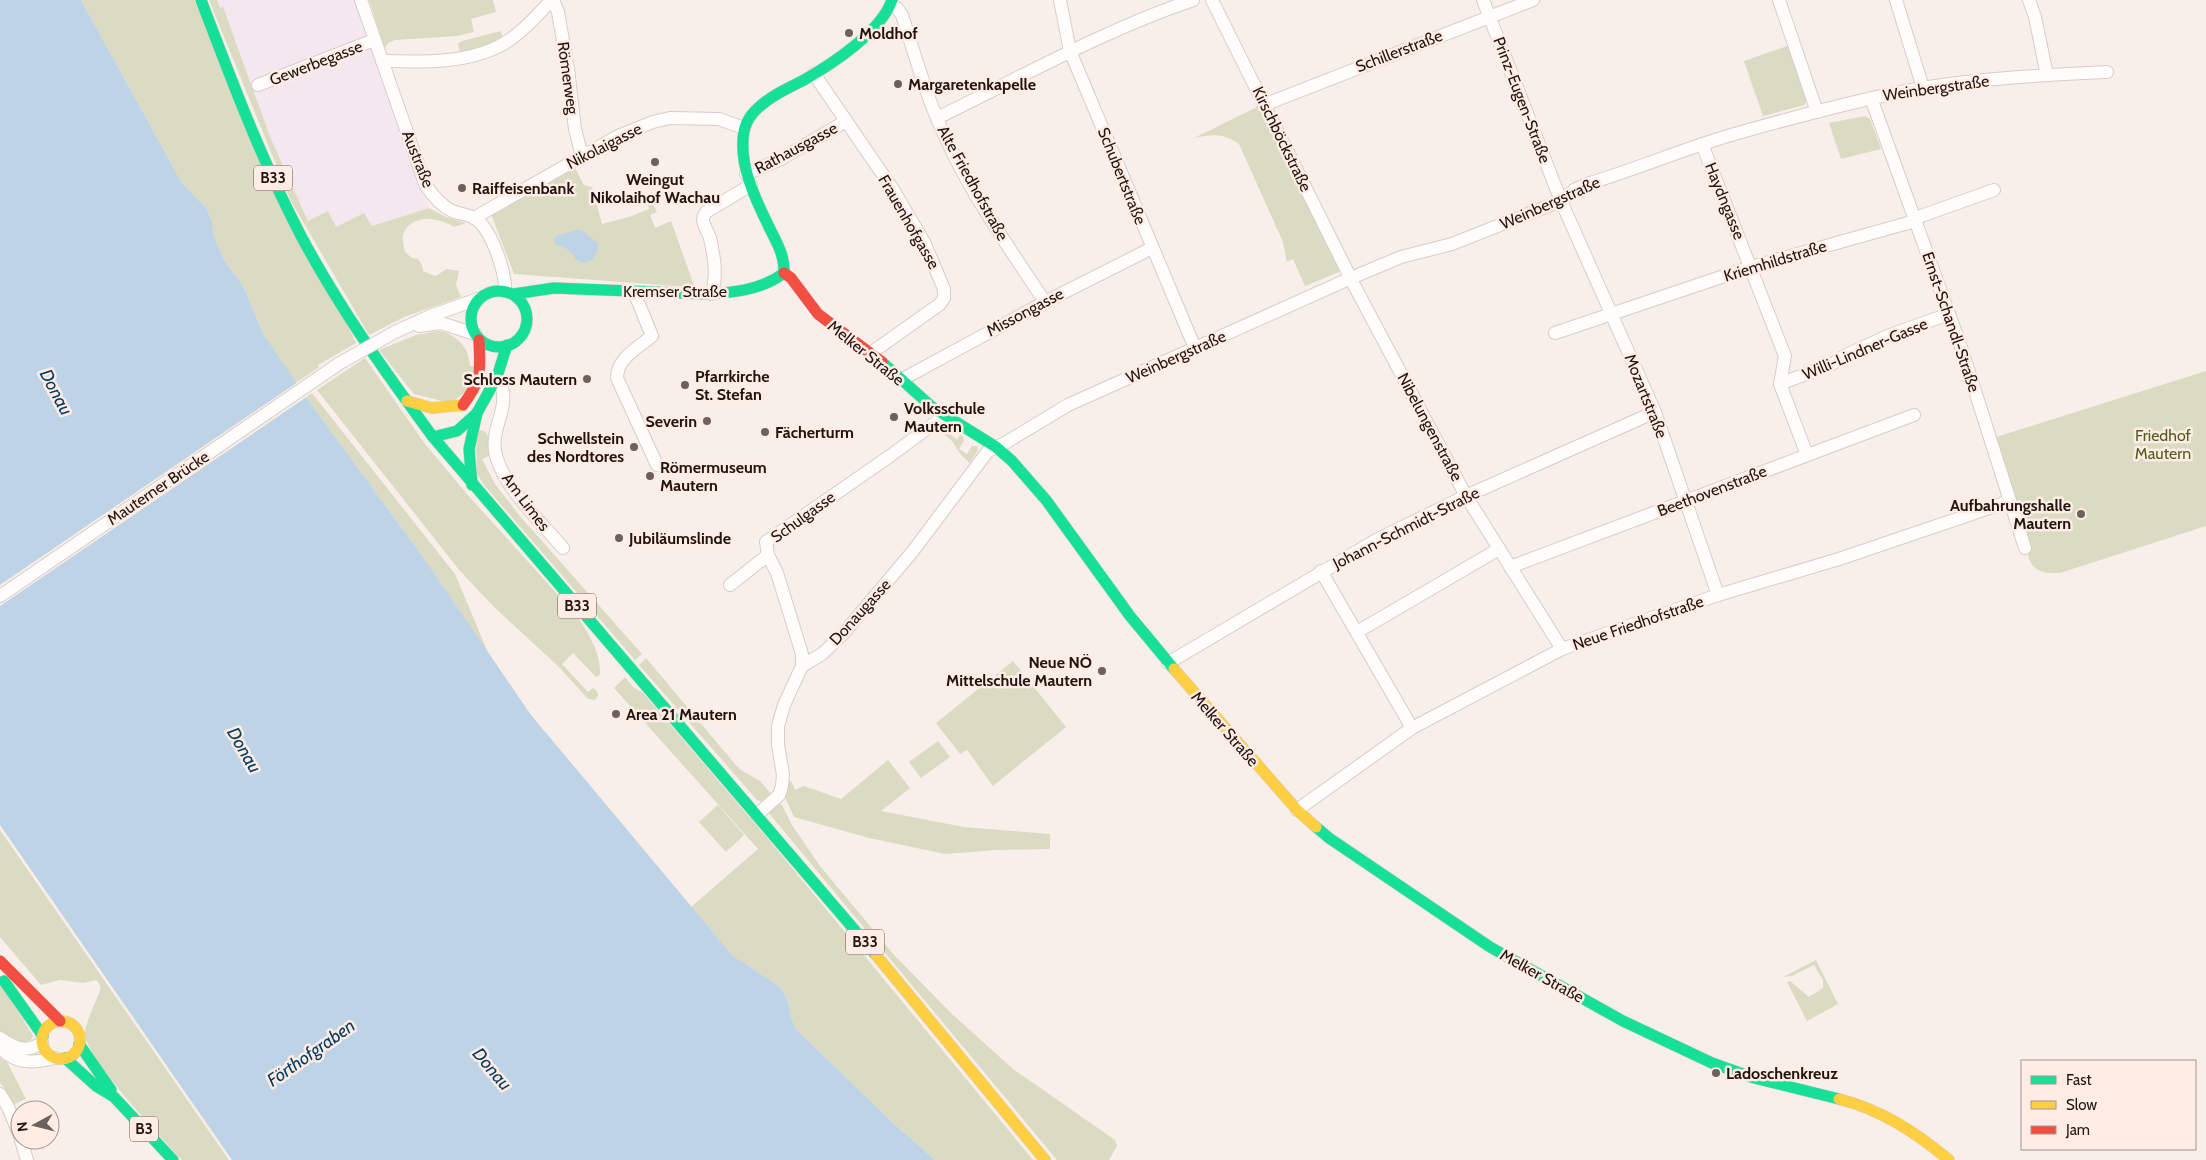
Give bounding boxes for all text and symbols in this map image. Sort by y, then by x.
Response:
place label: Moldhof [859,24,918,43]
street label: Schillerstraße [1353,26,1445,76]
marker: Moldhof [843,27,855,39]
street label: Prinz-Eugen-Straße [1489,34,1555,166]
street label: Gewerbegasse [267,37,365,89]
street label: Römerweg [554,40,583,117]
street label: Weinbergstraße [1882,71,1990,105]
place label: Margaretenkapelle [908,75,1036,94]
marker: Margaretenkapelle [892,78,904,90]
street label: Kirschböckstraße [1248,83,1316,195]
street label: Rathausgasse [751,118,841,178]
street label: Nikolaigasse [563,119,645,173]
street label: Alte Friedhofstraße [934,122,1012,244]
street label: Schubertstraße [1094,125,1150,227]
street label: Austraße [398,128,438,190]
marker: Weingut Nikolaihof Wachau [649,156,661,168]
street label: Haydngasse [1701,160,1749,242]
road number: B33 [254,166,292,190]
place label: Weingut Nikolaihof Wachau [590,170,720,207]
street label: Frauenhofgasse [874,172,944,272]
street label: Weinbergstraße [1497,173,1603,233]
place label: Raiffeisenbank [472,179,574,198]
marker: Raiffeisenbank [456,182,468,194]
street label: Kriemhildstraße [1721,236,1829,286]
street label: Ernst-Schandl-Straße [1918,249,1984,395]
street label: Kremser Straße [623,282,727,301]
street label: Missongasse [983,284,1067,340]
street label: Willi-Lindner-Gasse [1800,314,1930,384]
street label: Melker Straße [824,316,908,390]
street label: Weinbergstraße [1123,327,1229,387]
street label: Mozartstraße [1621,351,1671,441]
water label: Donau [35,365,77,419]
place label: Pfarrkirche St. Stefan [695,367,770,404]
place label: Schloss Mautern [463,370,577,389]
street label: Nibelungenstraße [1393,370,1467,484]
marker: Schloss Mautern [581,373,593,385]
marker: Pfarrkirche St. Stefan [679,379,691,391]
place label: Volksschule Mautern [904,399,985,436]
marker: Volksschule Mautern [888,411,900,423]
place label: Severin [646,412,697,431]
marker: Severin [701,415,713,427]
place label: Fächerturm [775,423,854,442]
marker: Fächerturm [759,426,771,438]
park label: Friedhof Mautern [2135,426,2192,463]
place label: Schwellstein des Nordtores [527,429,624,466]
marker: Schwellstein des Nordtores [628,441,640,453]
street label: Mauterner Brücke [104,447,212,529]
place label: Römermuseum Mautern [660,458,767,495]
street label: Beethovenstraße [1655,461,1769,521]
street label: Am Limes [498,469,554,535]
marker: Römermuseum Mautern [644,470,656,482]
street label: Johann-Schmidt-Straße [1329,483,1482,574]
street label: Schulgasse [767,487,839,547]
place label: Aufbahrungshalle Mautern [1950,496,2071,533]
marker: Aufbahrungshalle Mautern [2075,508,2087,520]
place label: Jubiläumslinde [628,529,731,548]
marker: Jubiläumslinde [613,532,625,544]
street label: Donaugasse [825,575,895,649]
street label: Neue Friedhofstraße [1570,592,1706,654]
road number: B33 [558,594,596,618]
place label: Neue NÖ Mittelschule Mautern [946,653,1092,690]
marker: Neue NÖ Mittelschule Mautern [1096,665,1108,677]
street label: Melker Straße [1187,688,1263,770]
place label: Area 21 Mautern [626,705,737,724]
marker: Area 21 Mautern [610,708,622,720]
water label: Donau [222,723,266,777]
road number: B33 [846,930,884,954]
street label: Melker Straße [1497,945,1587,1007]
water label: Förthofgraben [263,1015,359,1091]
water label: Donau [468,1043,516,1095]
legend [2021,1060,2196,1150]
place label: Ladoschenkreuz [1726,1064,1838,1083]
marker: Ladoschenkreuz [1710,1067,1722,1079]
text: Fast [2066,1071,2091,1089]
text: Slow [2066,1096,2097,1114]
north arrow [10,1100,60,1150]
road number: B3 [130,1116,158,1142]
text: N [13,1121,32,1133]
text: Jam [2065,1121,2090,1139]

